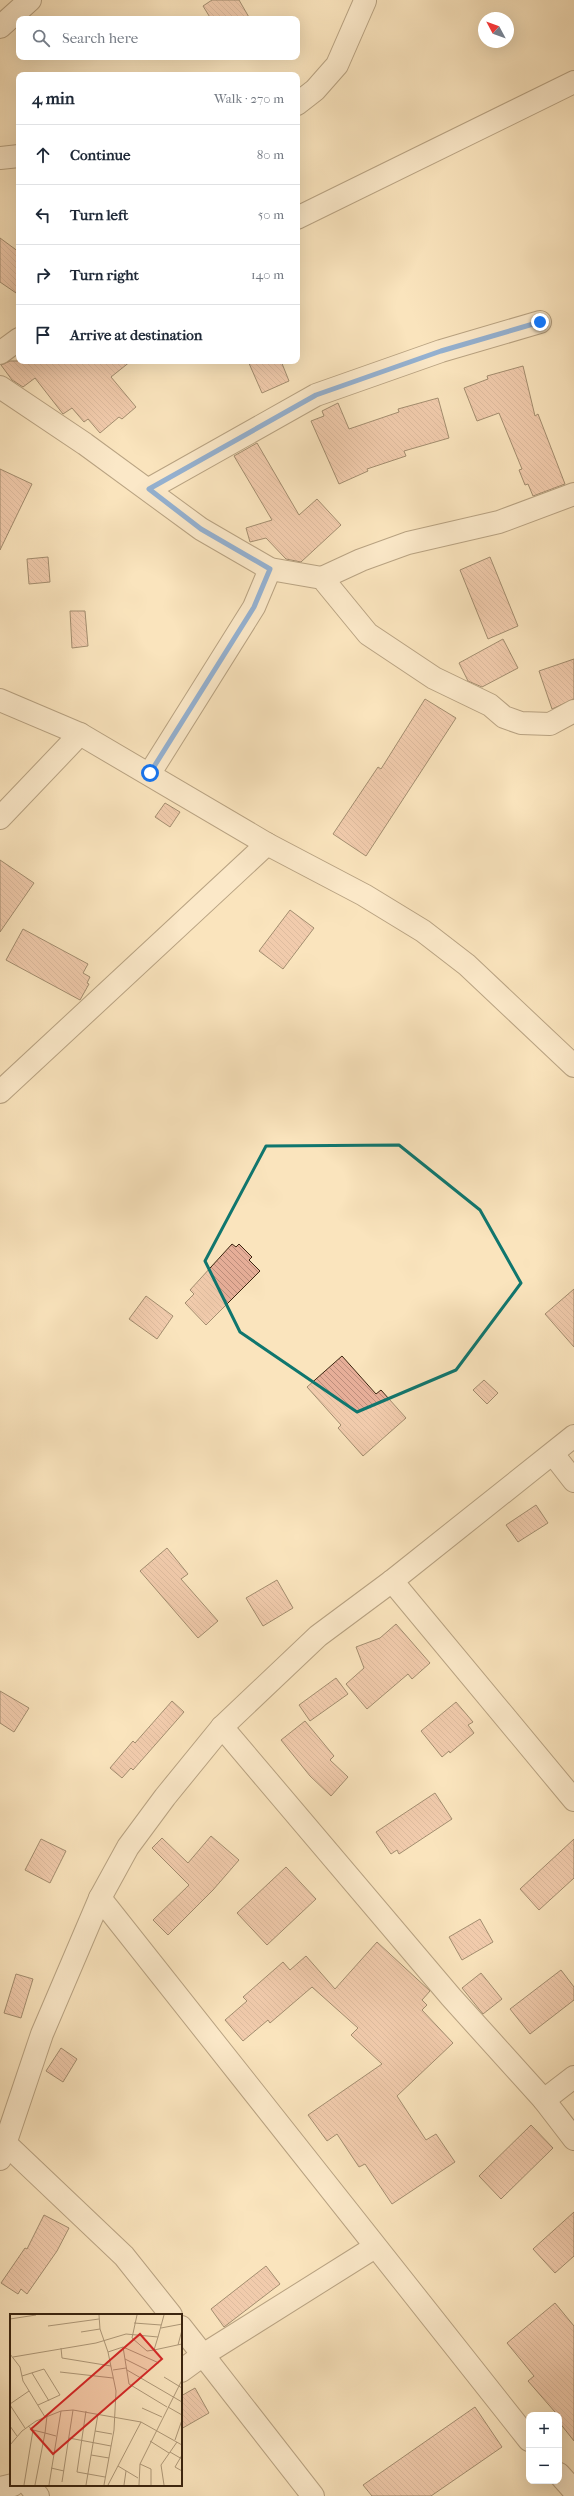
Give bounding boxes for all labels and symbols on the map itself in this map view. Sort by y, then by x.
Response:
north arrow [478,12,514,48]
route end [531,313,549,331]
route start [141,764,159,782]
inset map [10,2314,182,2486]

